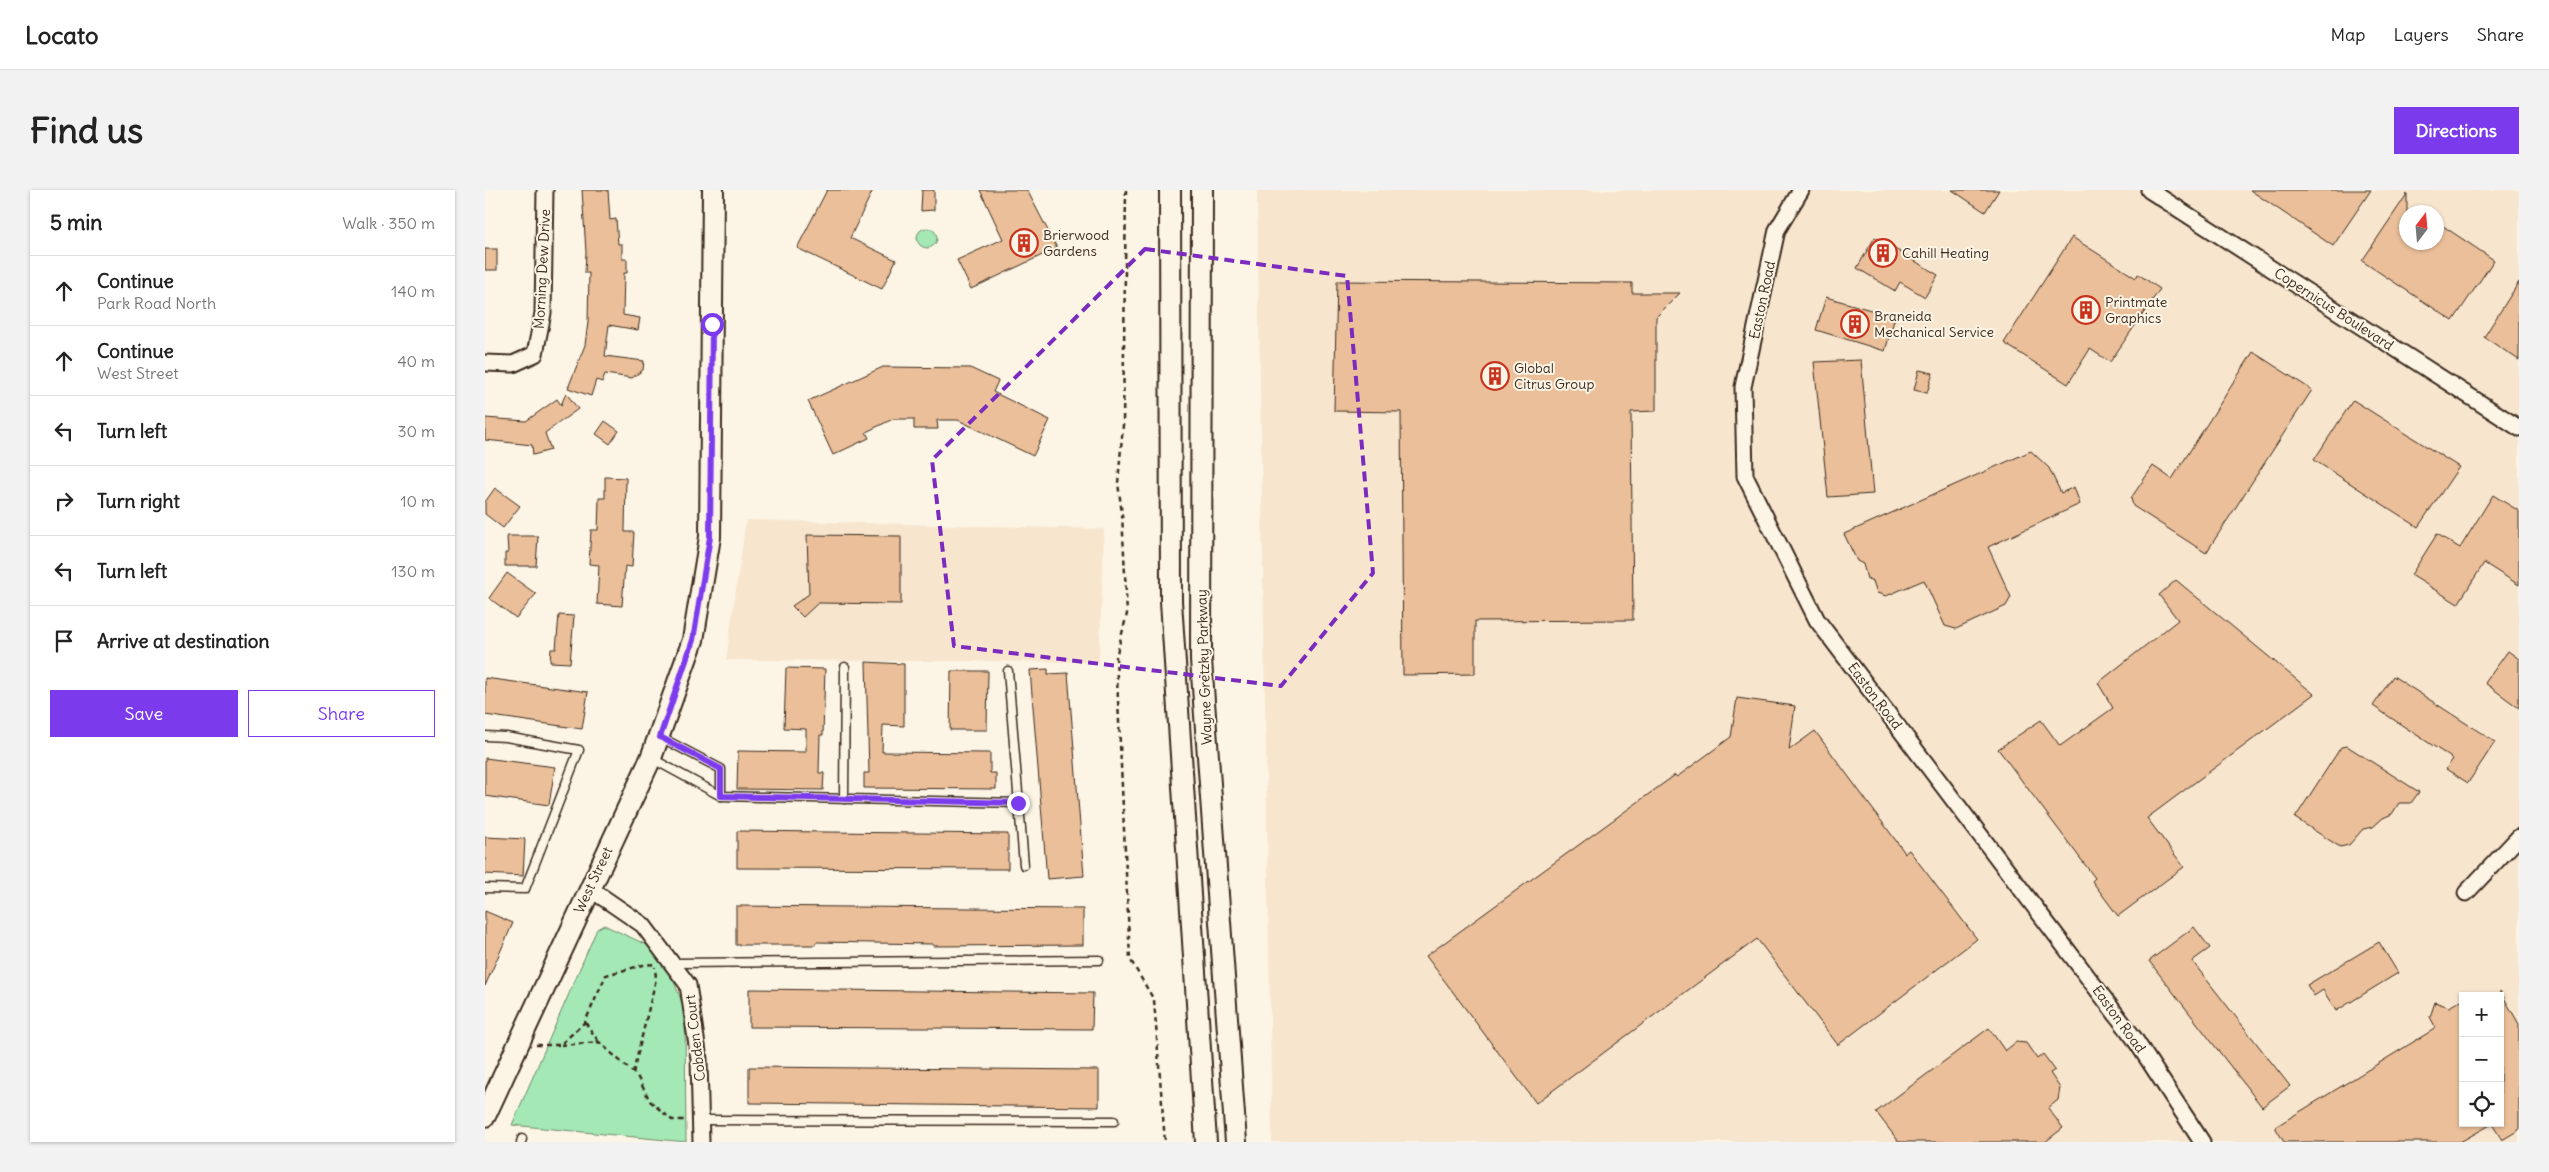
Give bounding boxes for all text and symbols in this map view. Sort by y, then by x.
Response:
text: Locato [25,20,99,50]
text: Map [2330,23,2365,46]
text: Layers [2393,23,2449,46]
text: Share [2477,23,2524,46]
button: Directions [2394,107,2519,154]
text: Find us [30,108,143,152]
north arrow [2399,205,2444,250]
street label: Morning Dew Drive [530,208,554,330]
text: 5 min [50,209,102,236]
text: Walk · 350 m [342,213,435,233]
place label: Brierwood Gardens [1043,226,1109,260]
building icon: Brierwood Gardens [1009,228,1039,258]
building icon: Cahill Heating [1868,238,1898,268]
place label: Cahill Heating [1902,244,1989,262]
street label: Easton Road [1745,259,1779,341]
street label: Copernicus Boulevard [2271,264,2397,354]
text: Continue [97,269,174,293]
icon: ahead [50,277,78,305]
text: 140 m [391,281,435,301]
text: Park Road North [97,293,216,313]
place label: Printmate Graphics [2105,293,2167,327]
building icon: Printmate Graphics [2071,295,2101,325]
place label: Braneida Mechanical Service [1874,307,1994,341]
building icon: Braneida Mechanical Service [1840,309,1870,339]
route start [701,313,724,336]
text: Continue [97,339,174,363]
icon: ahead [50,347,78,375]
text: 40 m [397,351,435,371]
place label: Global Citrus Group [1514,359,1594,393]
building icon: Global Citrus Group [1480,361,1510,391]
text: West Street [97,363,179,383]
icon: left [50,417,78,445]
text: Turn left [97,419,167,443]
text: 30 m [398,421,435,441]
icon: right [50,487,78,515]
text: Turn right [97,489,180,513]
text: 10 m [400,491,435,511]
icon: left [50,557,78,585]
text: Turn left [97,559,167,583]
text: 130 m [391,561,435,581]
street label: Wayne Gretzky Parkway [1192,589,1216,745]
icon: arrive [50,627,78,655]
text: Arrive at destination [97,629,270,653]
street label: Easton Road [1844,659,1906,733]
button: Save [50,690,238,737]
button: Share [248,690,435,737]
route end [1007,792,1030,815]
street label: West Street [570,844,616,916]
street label: Easton Road [2088,982,2150,1056]
map controls [2459,992,2504,1127]
button: + [2459,992,2504,1037]
street label: Cobden Court [681,993,709,1082]
button: − [2459,1037,2504,1082]
button: locate [2459,1082,2504,1127]

